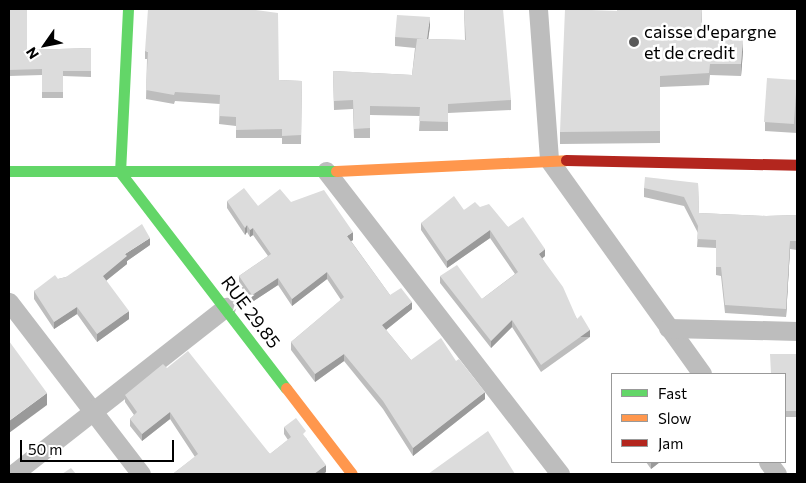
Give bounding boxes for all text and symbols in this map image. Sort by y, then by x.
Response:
north arrow [20,20,70,70]
place label: caisse d'epargne et de credit [644,21,777,64]
marker: caisse d'epargne et de credit [628,36,640,48]
text: N [22,44,42,62]
street label: RUE 29.85 [217,272,285,352]
legend [611,373,786,463]
text: Fast [658,384,687,402]
text: Slow [658,409,691,427]
scale bar [22,430,176,462]
text: Jam [658,434,683,452]
text: 50 m [28,440,62,458]

